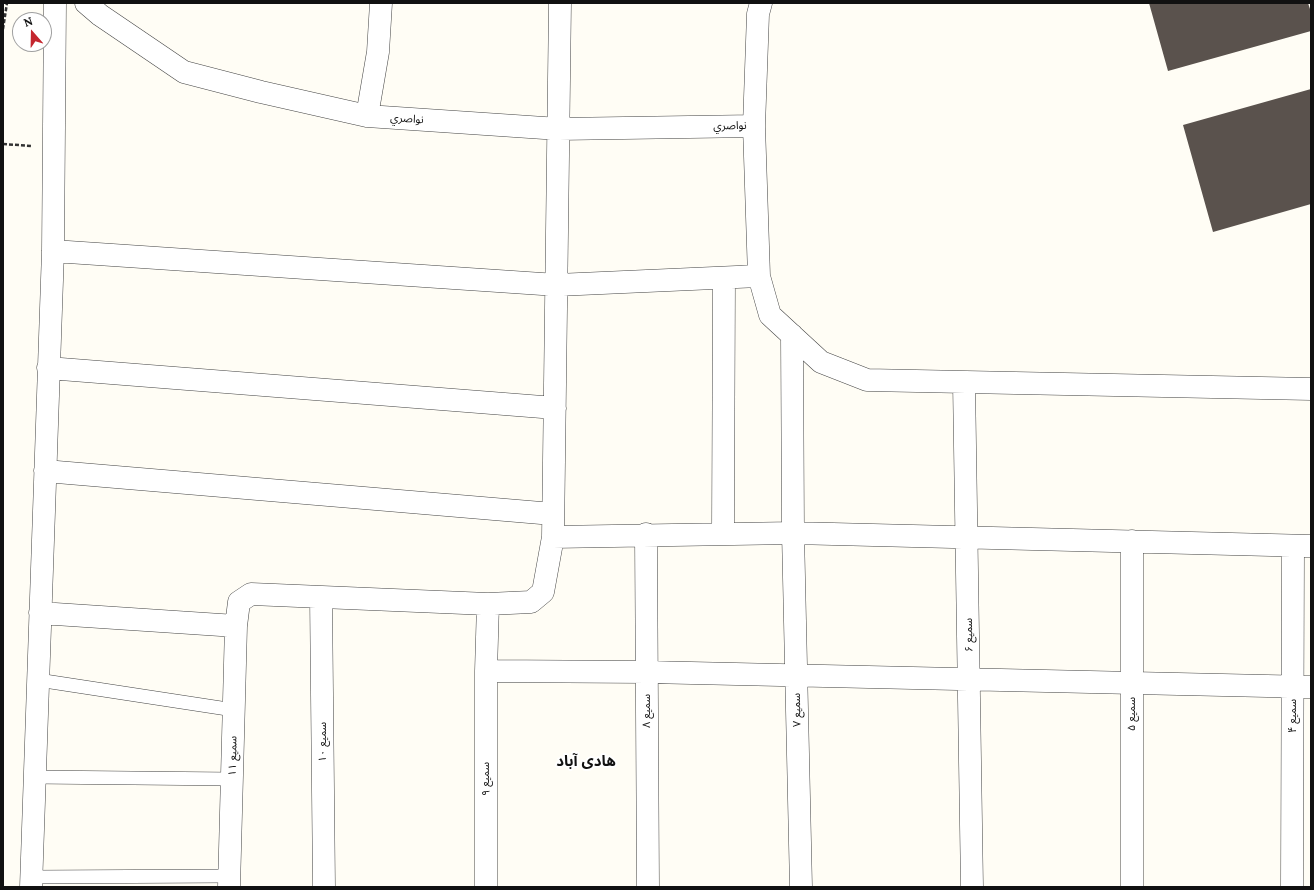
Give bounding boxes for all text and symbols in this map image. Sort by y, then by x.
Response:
north arrow [12,12,52,52]
text: N [22,14,35,30]
street label: نواصري [390,111,424,127]
street label: نواصري [713,119,747,133]
street label: سمیع ۶ [962,618,976,652]
street label: سمیع ۷ [790,693,804,727]
street label: سمیع ۸ [640,694,654,728]
street label: سمیع ۵ [1125,697,1139,731]
street label: سمیع ۴ [1286,699,1300,733]
street label: سمیع ۱۰ [316,722,330,762]
street label: سمیع ۱۱ [226,736,240,776]
district label: هادی آباد [556,753,616,771]
street label: سمیع ۹ [479,762,493,796]

